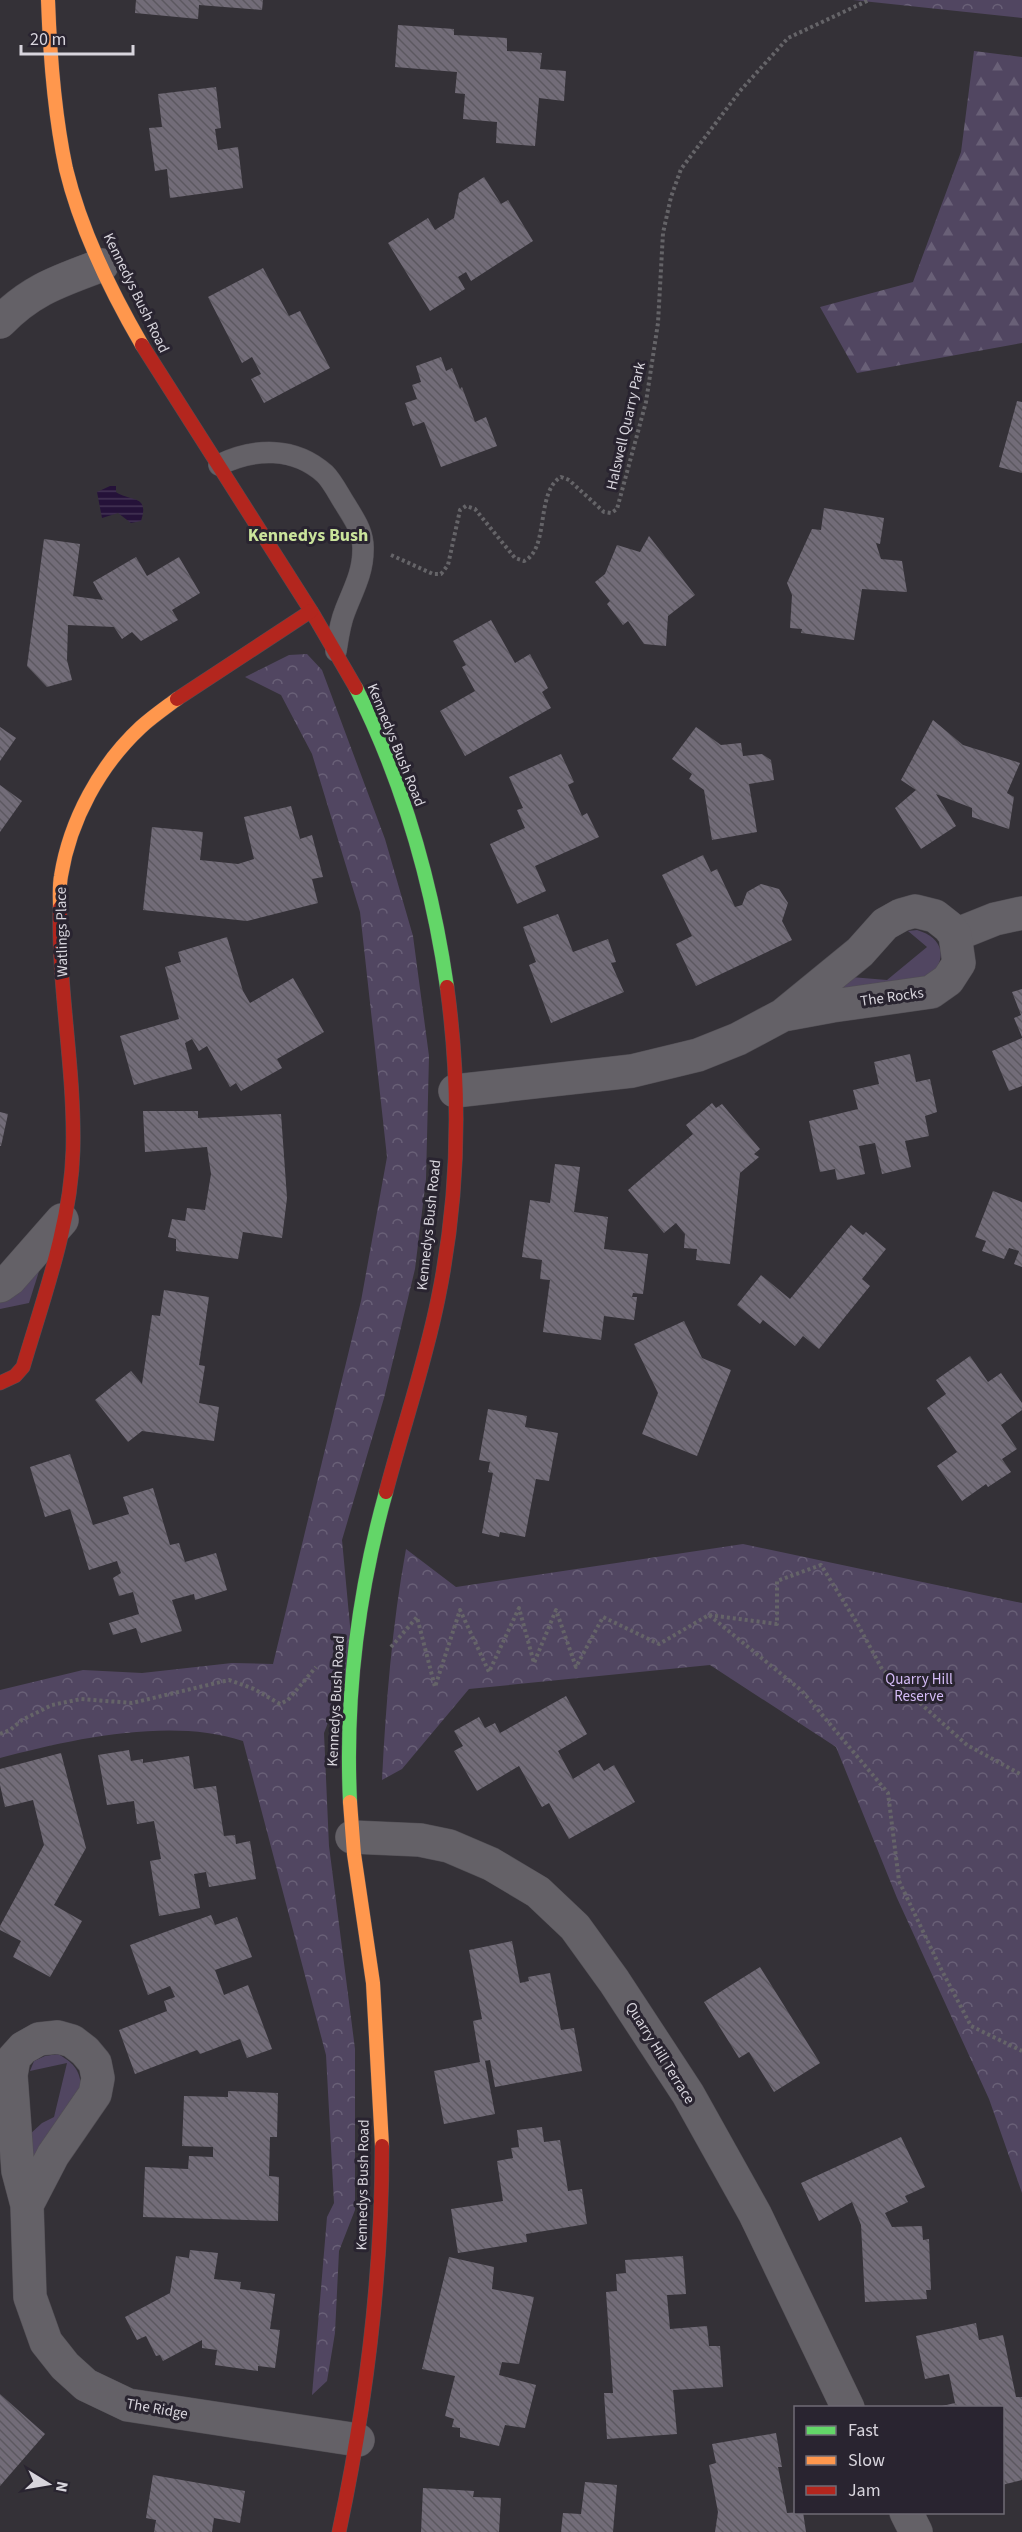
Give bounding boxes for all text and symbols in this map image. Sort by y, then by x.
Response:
scale bar [21,18,134,56]
text: 20 m [30,27,66,52]
street label: Kennedys Bush Road [98,229,174,357]
street label: Halswell Quarry Park [601,359,651,492]
district label: Kennedys Bush [248,523,368,548]
street label: Kennedys Bush Road [362,680,430,810]
street label: Watlings Place [51,887,73,977]
street label: The Rocks [859,982,925,1012]
street label: Kennedys Bush Road [412,1159,446,1291]
street label: Kennedys Bush Road [322,1635,350,1767]
park label: Quarry Hill Reserve [885,1669,953,1707]
street label: Quarry Hill Terrace [620,1998,700,2108]
street label: Kennedys Bush Road [351,2119,375,2251]
street label: The Ridge [125,2393,189,2425]
legend [794,2406,1004,2514]
text: Fast [848,2418,879,2443]
text: Slow [848,2448,885,2473]
north arrow [18,2454,78,2514]
text: Jam [848,2478,881,2503]
text: N [50,2479,74,2494]

